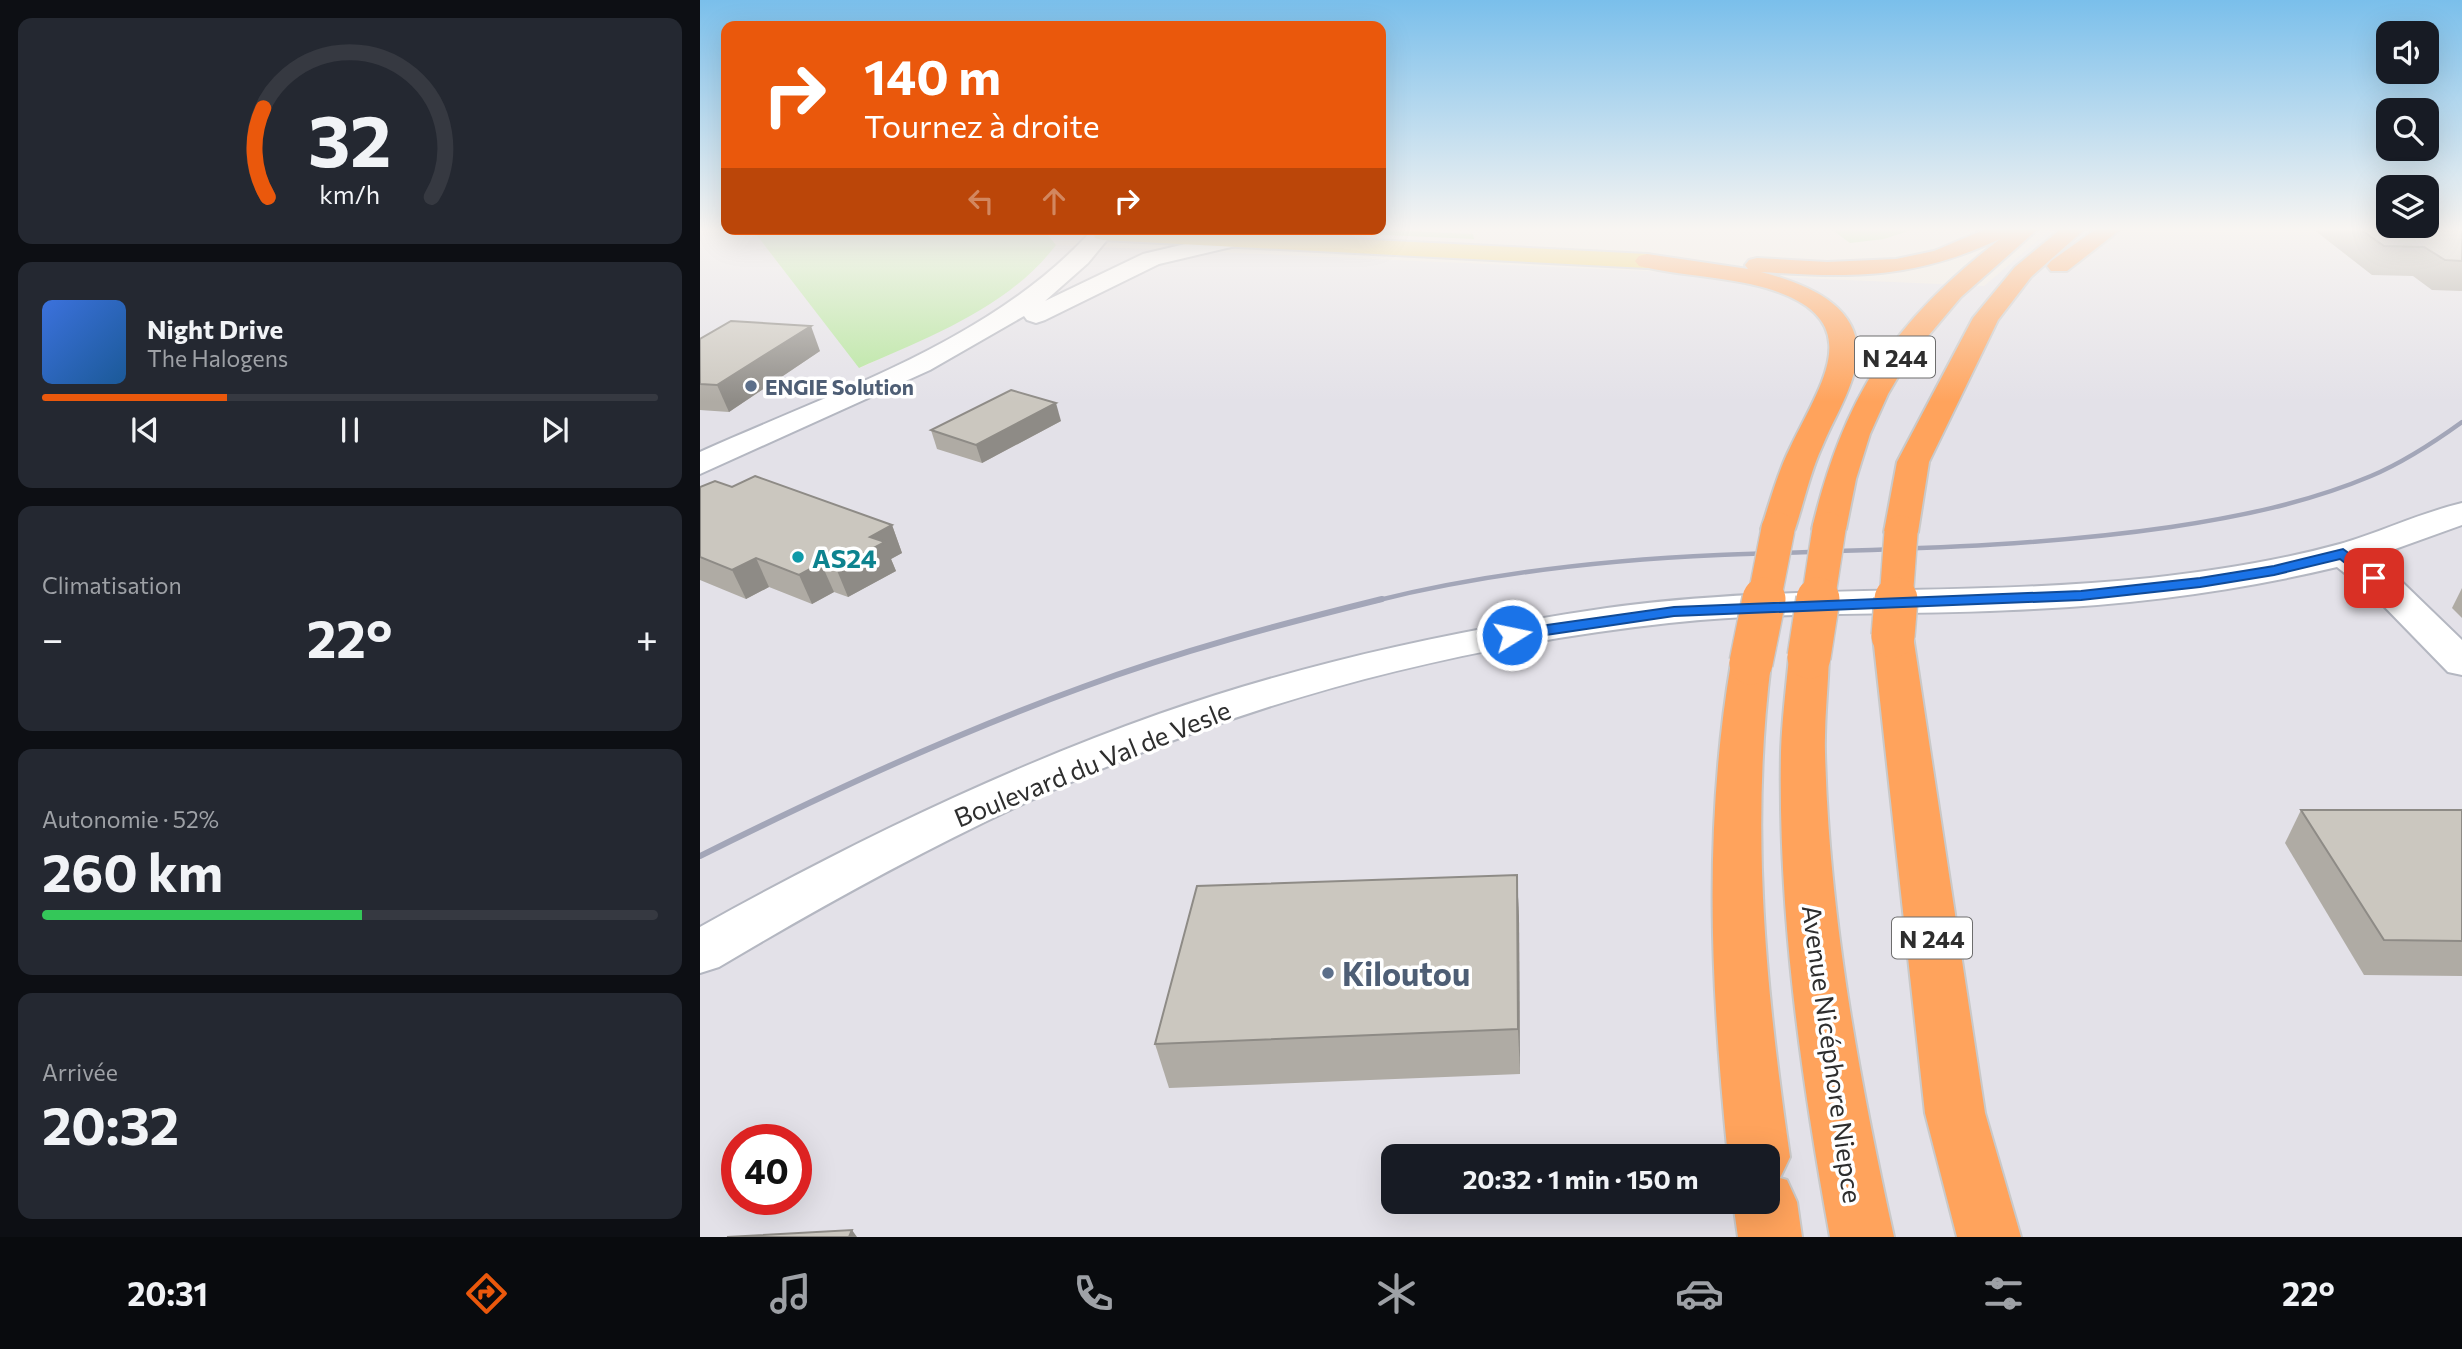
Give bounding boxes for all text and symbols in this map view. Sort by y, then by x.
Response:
map controls [2376,21,2439,238]
button: sound [2376,21,2439,84]
text: 140 m [864,45,1001,105]
icon: right [749,49,840,140]
text: 32 [308,93,392,182]
button: search [2376,98,2439,161]
text: Tournez à droite [864,105,1100,145]
button: layers [2376,175,2439,238]
text: km/h [320,179,380,209]
icon: left [962,182,1000,220]
icon: ahead [1035,182,1073,220]
icon: right [1108,182,1146,220]
text: Night Drive [147,313,283,344]
road number: N 244 [1855,336,1935,378]
text: The Halogens [147,344,288,372]
place label: ENGIE Solution [765,374,914,399]
marker: ENGIE Solution [743,378,759,394]
icon: previous [126,411,164,449]
icon: pause [331,411,369,449]
icon: next [536,411,574,449]
place label: AS24 [812,542,877,573]
pin [2344,548,2404,608]
marker: AS24 [790,549,806,565]
icon: arrive [2355,559,2393,597]
text: Climatisation [42,571,182,599]
position arrow [1475,598,1549,672]
text: 22° [307,605,392,669]
text: − [42,614,64,661]
text: + [636,614,658,661]
street label: Boulevard du Val de Vesle [949,693,1235,833]
text: Autonomie · 52% [42,805,219,833]
text: 260 km [42,839,223,903]
street label: Avenue Nicéphore Niepce [1797,903,1869,1205]
road number: N 244 [1892,918,1972,958]
place label: Kiloutou [1342,953,1470,993]
marker: Kiloutou [1320,965,1336,981]
text: Arrivée [42,1058,118,1086]
text: 20:32 [42,1092,179,1156]
speed limit sign: 40 [721,1124,812,1215]
text: 20:32 · 1 min · 150 m [1463,1163,1698,1194]
icon: directions [462,1269,511,1318]
icon: music [766,1269,815,1318]
icon: phone [1069,1269,1118,1318]
icon: climate [1372,1269,1421,1318]
icon: car [1675,1269,1724,1318]
icon: filters [1979,1269,2028,1318]
text: 20:31 [127,1273,208,1313]
text: 22° [2282,1273,2335,1313]

